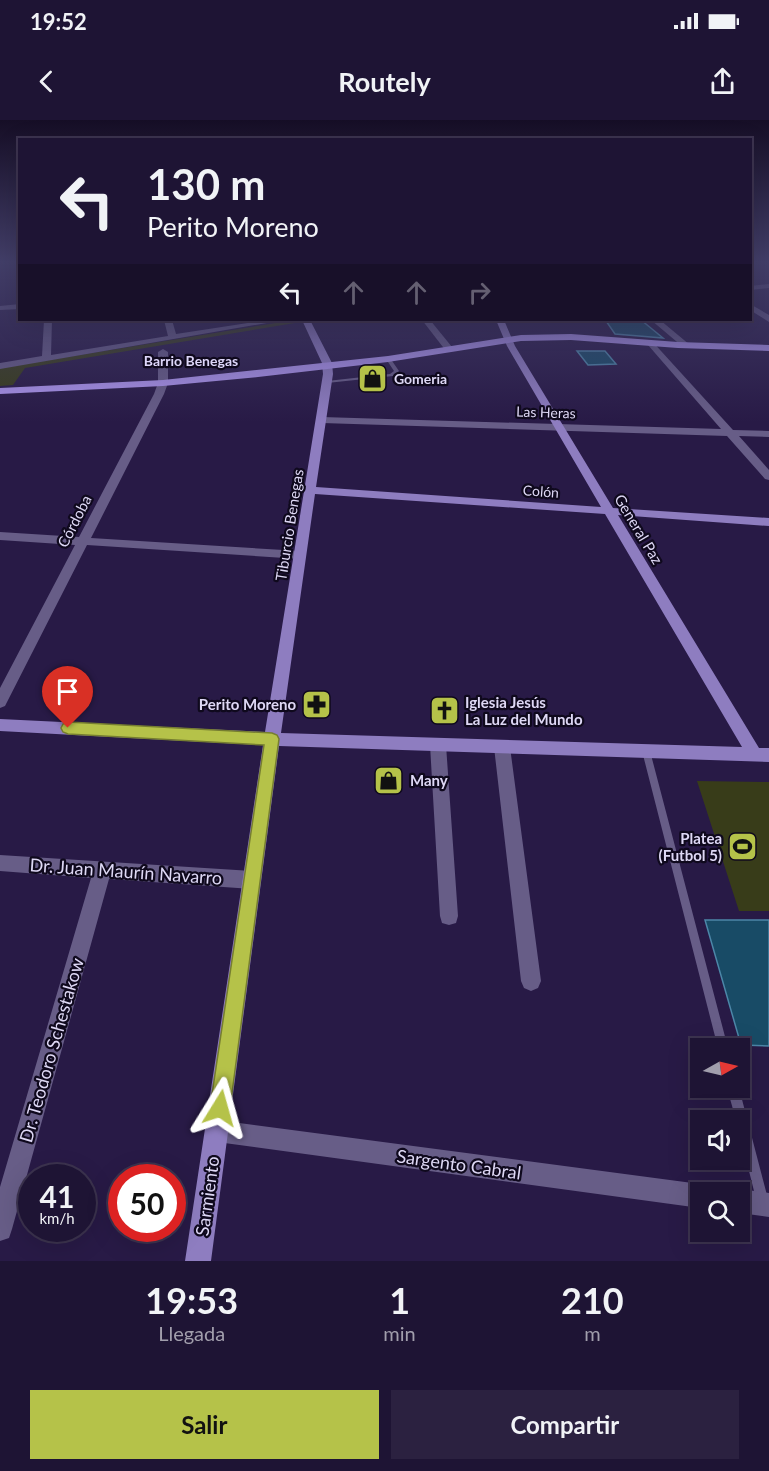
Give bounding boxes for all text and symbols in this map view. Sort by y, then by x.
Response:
text: 19:52 [30,8,87,35]
icon: back [30,65,63,98]
text: Routely [338,65,431,98]
icon: share [706,65,739,98]
text: 130 m [147,159,265,209]
icon: left [48,162,126,240]
text: Perito Moreno [147,210,319,243]
icon: left [274,276,307,309]
icon: ahead [337,276,370,309]
icon: ahead [400,276,433,309]
icon: right [463,276,496,309]
district label: Barrio Benegas [144,352,238,369]
shop icon: Gomeria [357,362,389,394]
place label: Gomeria [394,370,447,387]
street label: Las Heras [516,402,576,422]
street label: Tiburcio Benegas [271,468,307,582]
street label: Colón [522,481,560,501]
street label: General Paz [611,491,667,567]
street label: Córdoba [53,492,95,550]
pin [42,666,93,728]
icon: arrive [51,675,84,708]
pharmacy icon: Perito Moreno [301,688,333,720]
place label: Iglesia Jesús La Luz del Mundo [465,693,583,728]
place label: Perito Moreno [199,695,296,713]
church icon: Iglesia Jesús La Luz del Mundo [428,695,460,727]
shop icon: Many [373,764,405,796]
place label: Many [410,771,448,789]
place label: Platea (Futbol 5) [659,829,722,864]
sports icon: Platea (Futbol 5) [727,831,759,863]
street label: Dr. Juan Maurín Navarro [29,853,223,889]
street label: Dr. Teodoro Schestakow [14,955,88,1145]
north arrow [690,1038,750,1098]
map controls [690,1038,750,1242]
position arrow [188,1076,252,1140]
button: sound [690,1110,750,1170]
street label: Sargento Cabral [395,1144,523,1184]
street label: Sarmiento [191,1155,223,1237]
speed limit sign: 50 [108,1164,186,1242]
text: 41 [40,1178,74,1214]
button: search [690,1182,750,1242]
text: km/h [39,1209,75,1227]
text: 19:53 [145,1278,238,1322]
text: 1 [389,1278,410,1322]
text: 210 [561,1278,624,1322]
text: Llegada [158,1321,225,1345]
text: min [383,1321,416,1345]
text: m [584,1321,601,1345]
button: Salir [30,1390,379,1459]
button: Compartir [391,1390,739,1459]

